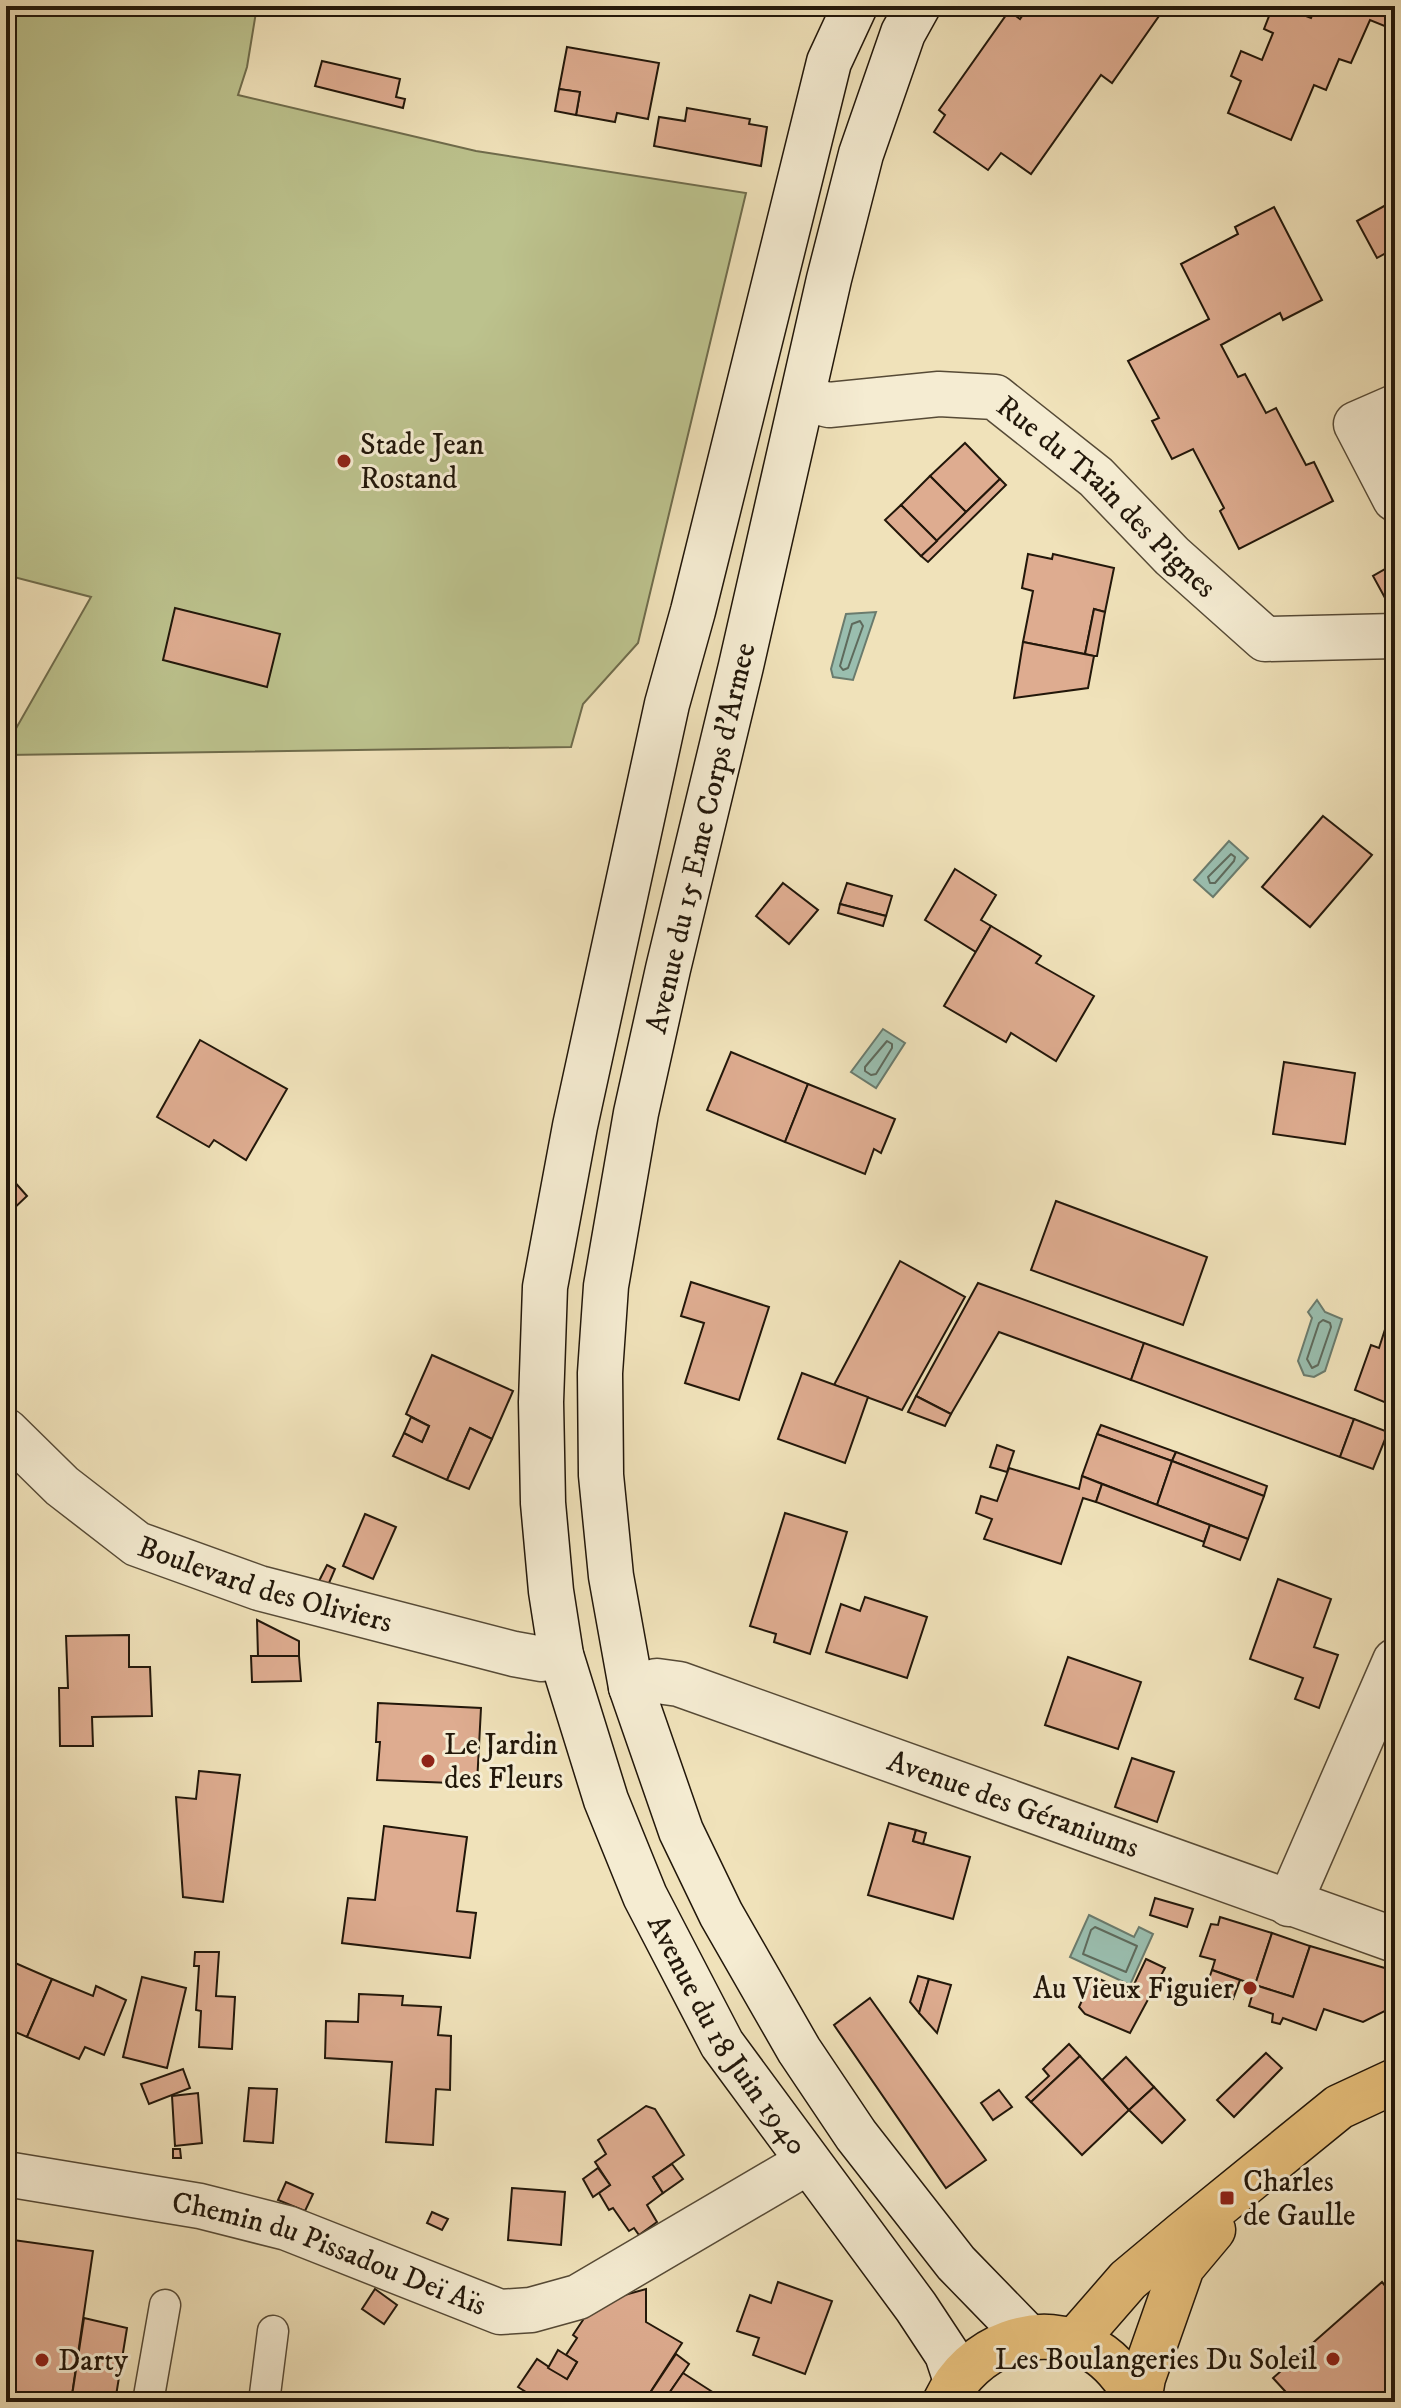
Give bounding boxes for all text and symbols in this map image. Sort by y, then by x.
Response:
street label: Rue du Train des Pignes [988,388,1223,606]
place label: Stade Jean Rostand [360,427,484,498]
marker: Stade Jean Rostand [335,452,353,470]
street label: Avenue du 15 Eme Corps d'Armee [638,639,764,1037]
street label: Boulevard des Oliviers [133,1529,396,1642]
place label: Le Jardin des Fleurs [444,1727,563,1798]
street label: Avenue des Géraniums [882,1743,1144,1867]
marker: Le Jardin des Fleurs [419,1752,437,1770]
street label: Avenue du 18 Juin 1940 [638,1909,815,2163]
place label: Au Vieux Figuier [1033,1971,1234,2008]
marker: Au Vieux Figuier [1241,1979,1259,1997]
place label: Charles de Gaulle [1243,2164,1355,2235]
street label: Chemin du Pissadou Deï Aïs [169,2185,491,2325]
marker: Charles de Gaulle [1218,2189,1236,2207]
place label: Les Boulangeries Du Soleil [995,2342,1317,2379]
place label: Darty [58,2343,129,2380]
marker: Les Boulangeries Du Soleil [1324,2350,1342,2368]
marker: Darty [33,2351,51,2369]

